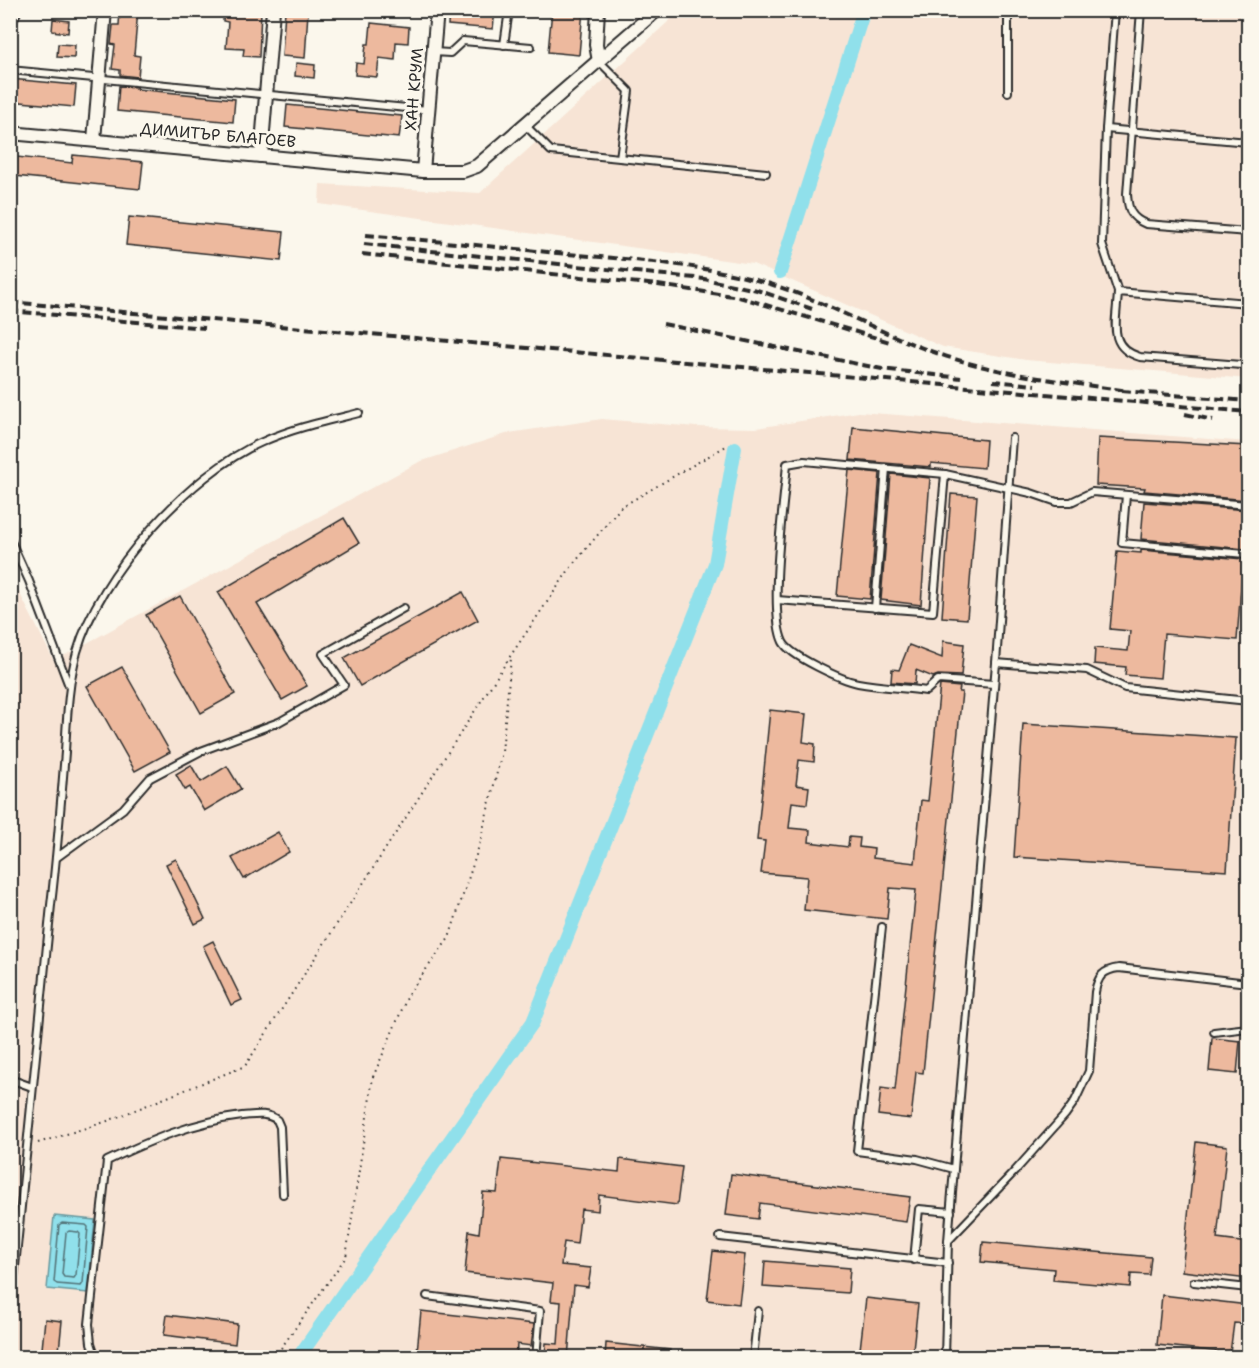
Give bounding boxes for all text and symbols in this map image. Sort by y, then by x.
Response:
street label: ХАН КРУМ [400,47,428,131]
street label: ДИМИТЪР БЛАГОЕВ [139,118,297,152]

